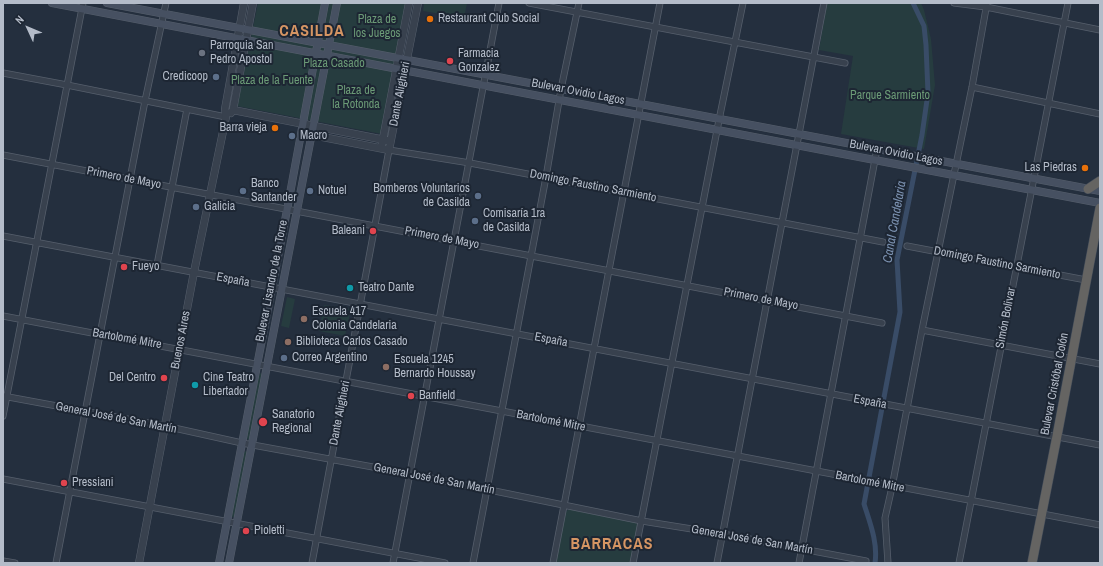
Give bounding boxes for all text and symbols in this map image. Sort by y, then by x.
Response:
north arrow [8,8,48,48]
text: N [12,12,27,27]
place label: Restaurant Club Social [438,12,539,26]
park label: Plaza de los Juegos [353,13,401,41]
marker: Restaurant Club Social [425,14,435,24]
district label: CASILDA [279,22,345,42]
place label: Parroquia San Pedro Apostol [210,39,273,67]
place label: Farmacia Gonzalez [458,47,500,75]
marker: Parroquia San Pedro Apostol [197,48,207,58]
marker: Farmacia Gonzalez [445,56,455,66]
park label: Plaza Casado [303,57,365,71]
street label: Dante Alighieri [387,60,413,128]
place label: Credicoop [163,70,208,84]
marker: Credicoop [211,72,221,82]
park label: Plaza de la Fuente [231,74,313,88]
street label: Bulevar Ovidio Lagos [530,76,626,108]
park label: Plaza de la Rotonda [332,84,380,112]
park label: Parque Sarmiento [850,89,930,103]
place label: Barra vieja [219,121,267,135]
marker: Barra vieja [270,123,280,133]
place label: Macro [300,129,327,143]
marker: Macro [287,131,297,141]
street label: Bulevar Ovidio Lagos [848,137,944,169]
place label: Las Piedras [1024,161,1077,175]
marker: Las Piedras [1080,163,1090,173]
street label: Primero de Mayo [86,164,162,192]
street label: Domingo Faustino Sarmiento [529,167,657,205]
place label: Banco Santander [251,177,296,205]
water label: Canal Candelaria [880,180,910,264]
place label: Bomberos Voluntarios de Casilda [373,182,470,210]
place label: Notuel [318,184,346,198]
marker: Banco Santander [238,186,248,196]
marker: Notuel [305,186,315,196]
marker: Bomberos Voluntarios de Casilda [473,191,483,201]
place label: Galicia [204,200,235,214]
marker: Galicia [191,202,201,212]
place label: Comisaría 1ra de Casilda [483,207,545,235]
marker: Comisaría 1ra de Casilda [470,216,480,226]
street label: Bulevar Lisandro de la Torre [253,219,291,343]
place label: Baleani [332,224,365,238]
street label: Primero de Mayo [404,224,480,252]
marker: Baleani [368,226,378,236]
street label: Domingo Faustino Sarmiento [933,244,1061,282]
place label: Fueyo [132,260,159,274]
marker: Fueyo [119,262,129,272]
street label: España [215,270,251,290]
place label: Teatro Dante [358,281,414,295]
marker: Teatro Dante [345,283,355,293]
street label: Primero de Mayo [723,285,799,313]
street label: Simón Bolivar [993,286,1019,350]
place label: Escuela 417 Colonia Candelaria [312,305,397,333]
street label: Buenos Aires [168,310,194,370]
marker: Escuela 417 Colonia Candelaria [299,314,309,324]
street label: Bartolomé Mitre [91,326,163,352]
street label: España [533,330,569,350]
street label: Bulevar Cristóbal Colón [1038,332,1072,436]
place label: Biblioteca Carlos Casado [296,335,408,349]
marker: Biblioteca Carlos Casado [283,337,293,347]
place label: Correo Argentino [292,351,367,365]
marker: Correo Argentino [279,353,289,363]
place label: Escuela 1245 Bernardo Houssay [394,353,475,381]
marker: Escuela 1245 Bernardo Houssay [381,362,391,372]
place label: Del Centro [109,371,156,385]
place label: Cine Teatro Libertador [203,371,254,399]
marker: Del Centro [159,373,169,383]
street label: Dante Alighieri [327,379,353,447]
marker: Cine Teatro Libertador [190,380,200,390]
place label: Banfield [419,389,455,403]
marker: Banfield [406,391,416,401]
street label: España [852,392,888,412]
street label: General José de San Martín [54,399,178,437]
street label: Bartolomé Mitre [515,407,587,435]
place label: Sanatorio Regional [272,408,315,436]
marker: Sanatorio Regional [257,416,269,428]
street label: General José de San Martín [372,460,496,498]
street label: Bartolomé Mitre [834,468,906,496]
place label: Pressiani [72,476,114,490]
marker: Pressiani [59,478,69,488]
street label: General José de San Martín [690,522,814,558]
place label: Pioletti [254,524,285,538]
marker: Pioletti [241,526,251,536]
district label: BARRACAS [570,535,654,555]

